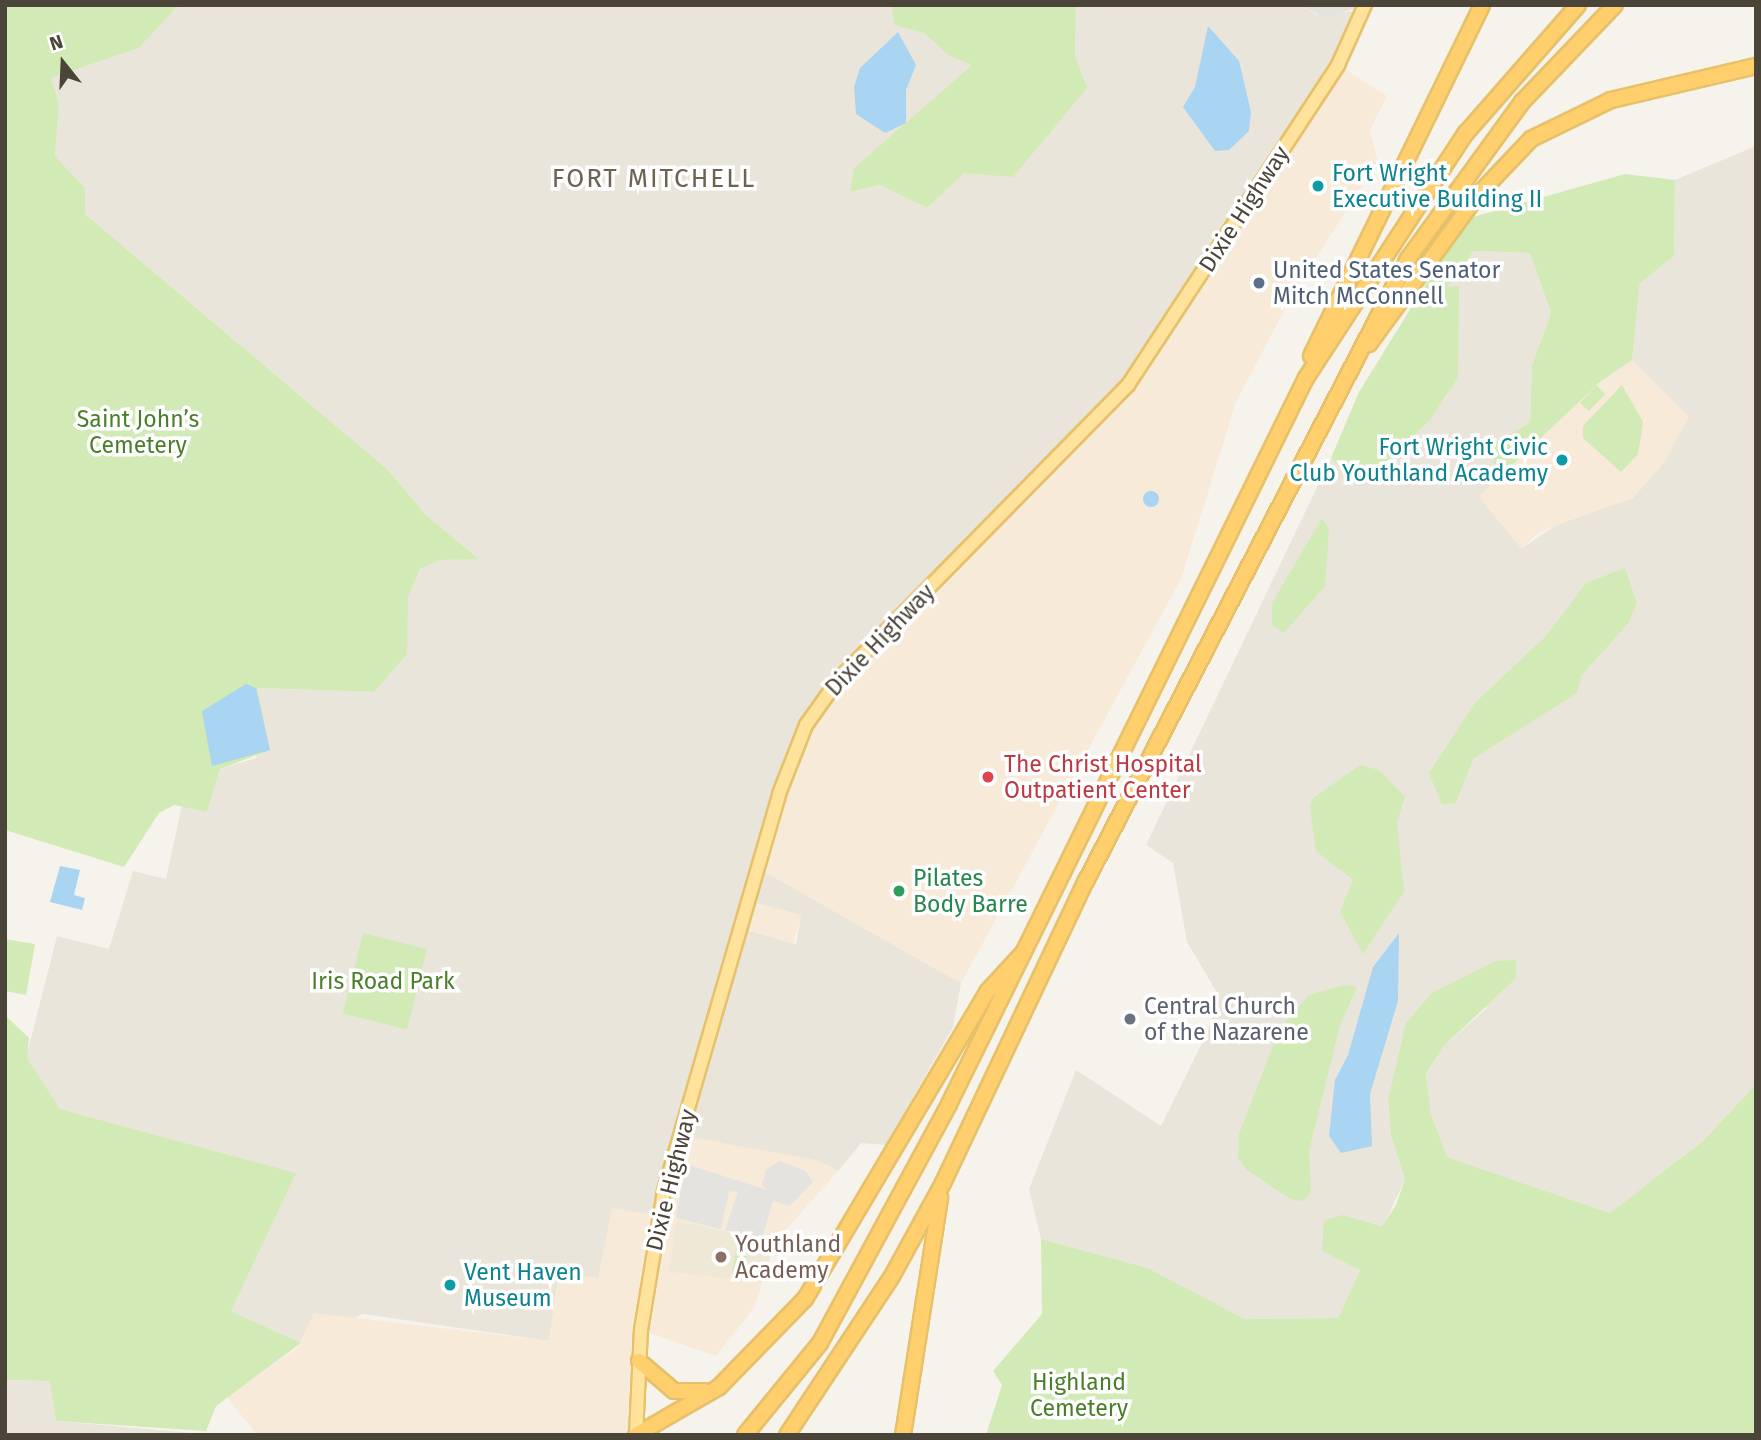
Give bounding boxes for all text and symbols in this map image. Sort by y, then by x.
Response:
north arrow [28,28,98,98]
text: N [47,30,66,55]
street label: Dixie Highway [1193,141,1295,277]
place label: Fort Wright Executive Building II [1332,159,1542,213]
district label: FORT MITCHELL [553,163,755,195]
marker: Fort Wright Executive Building II [1310,178,1326,194]
place label: United States Senator Mitch McConnell [1273,256,1500,310]
marker: United States Senator Mitch McConnell [1251,275,1267,291]
park label: Saint John’s Cemetery [77,405,199,459]
place label: Fort Wright Civic Club Youthland Academy [1290,433,1548,487]
marker: Fort Wright Civic Club Youthland Academy [1554,452,1570,468]
street label: Dixie Highway [820,578,940,702]
place label: The Christ Hospital Outpatient Center [1004,750,1202,804]
marker: The Christ Hospital Outpatient Center [978,767,998,787]
place label: Pilates Body Barre [913,864,1028,918]
marker: Pilates Body Barre [891,883,907,899]
park label: Iris Road Park [311,967,455,995]
place label: Central Church of the Nazarene [1144,992,1309,1046]
marker: Central Church of the Nazarene [1122,1011,1138,1027]
street label: Dixie Highway [640,1106,702,1254]
place label: Youthland Academy [735,1230,841,1284]
marker: Youthland Academy [713,1249,729,1265]
place label: Vent Haven Museum [464,1258,582,1312]
marker: Vent Haven Museum [442,1277,458,1293]
park label: Highland Cemetery [1030,1368,1128,1422]

